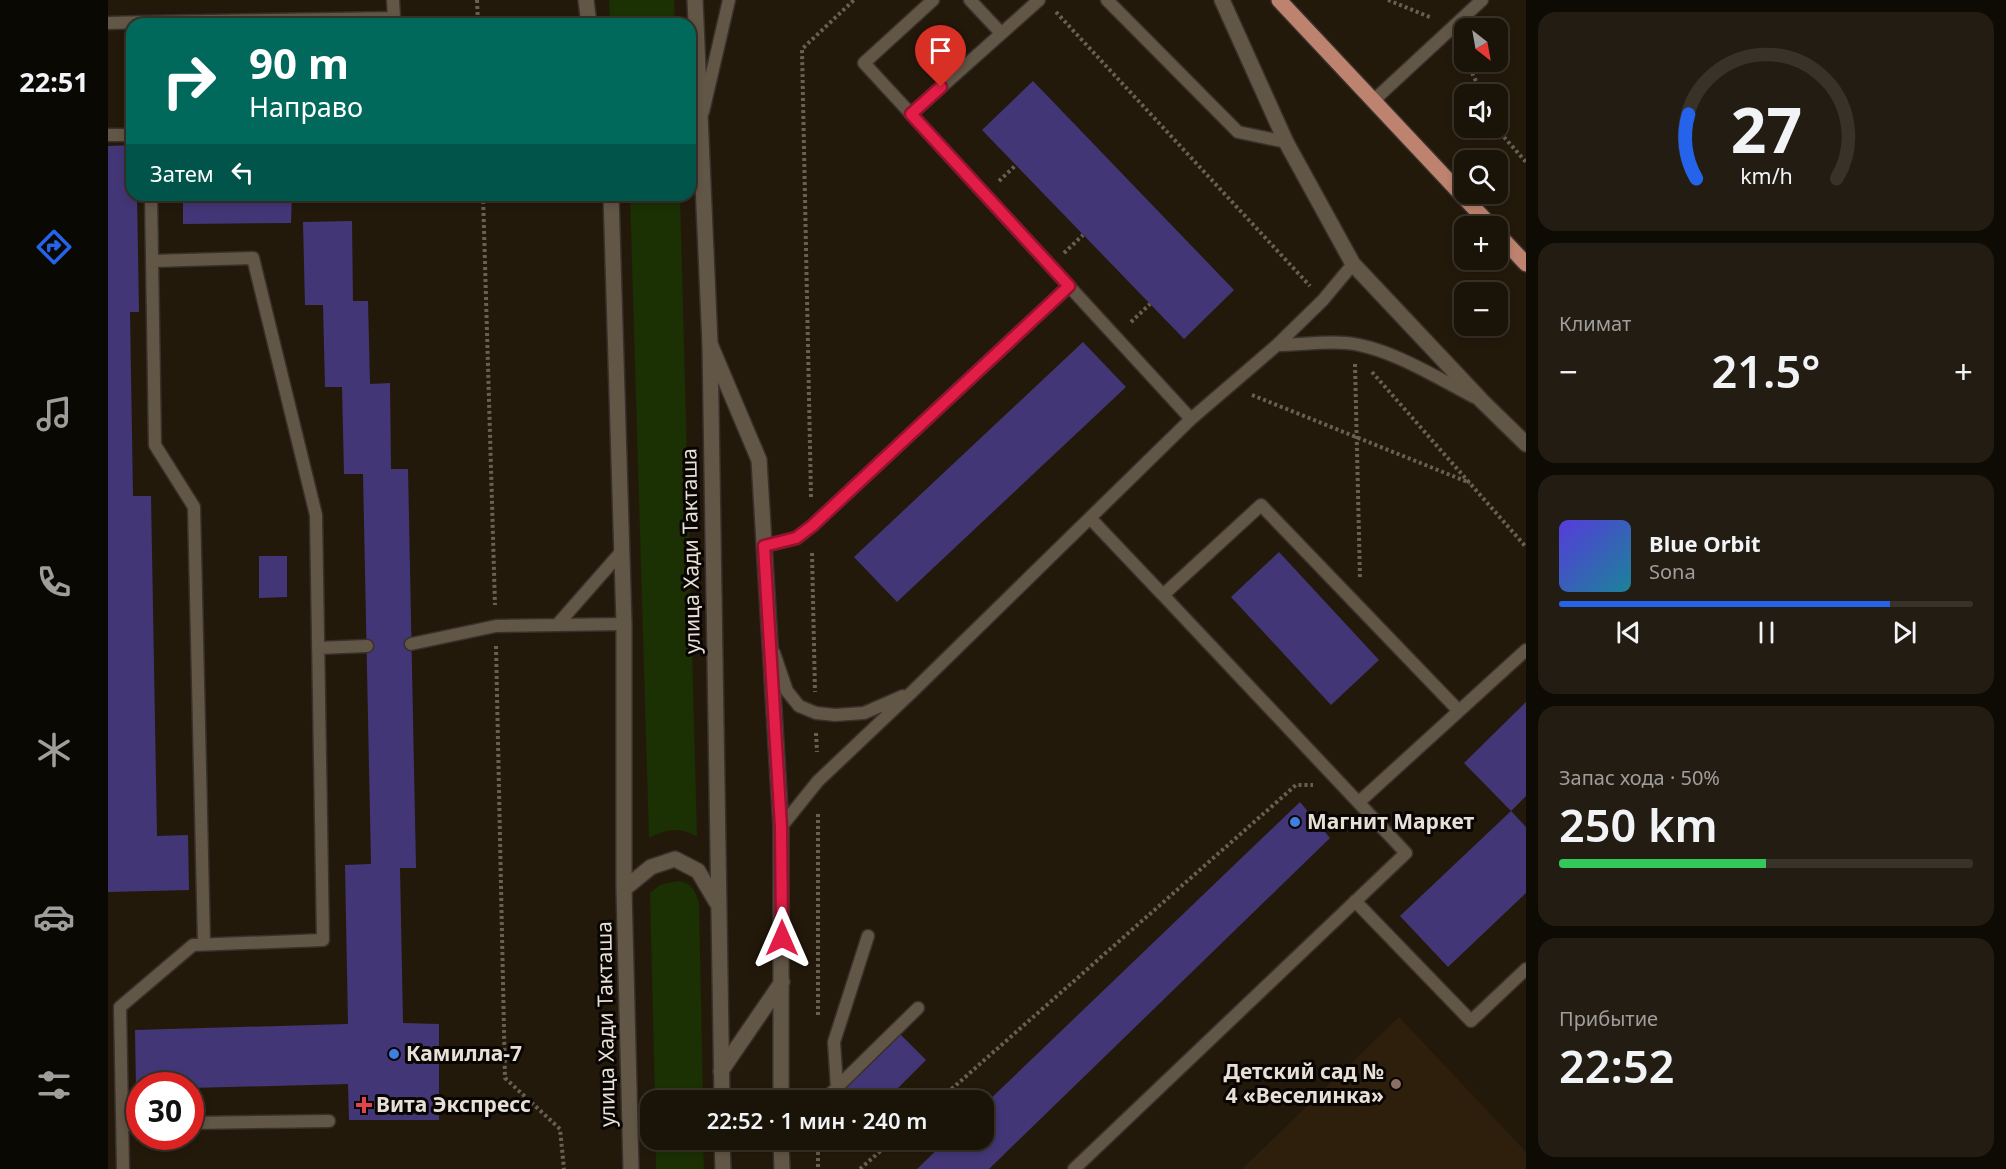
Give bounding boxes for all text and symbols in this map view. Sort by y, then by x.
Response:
north arrow [1454,18,1508,72]
map controls [1454,18,1508,336]
pin [915,25,966,87]
text: 90 m [249,34,349,91]
icon: arrive [924,34,957,67]
icon: right [150,42,228,120]
text: 22:51 [19,63,89,100]
button: sound [1454,84,1508,138]
text: 27 [1730,86,1802,171]
text: Направо [249,88,363,125]
button: search [1454,150,1508,204]
icon: left [226,156,259,189]
text: Затем [150,158,214,188]
text: km/h [1740,161,1792,190]
button: + [1454,216,1508,270]
icon: directions [33,226,75,268]
button: − [1454,282,1508,336]
text: Климат [1559,310,1631,337]
text: 21.5° [1712,340,1820,401]
text: − [1559,349,1578,394]
text: + [1954,349,1973,394]
icon: music [33,393,75,435]
street label: улица Хади Такташа [674,448,706,654]
text: Blue Orbit [1649,528,1761,558]
text: Sona [1649,558,1696,585]
icon: phone [33,561,75,603]
icon: previous [1612,616,1645,649]
icon: pause [1750,616,1783,649]
icon: next [1888,616,1921,649]
icon: climate [33,729,75,771]
text: Запас хода · 50% [1559,764,1720,791]
text: 250 km [1559,794,1718,855]
place label: Магнит Маркет [1307,807,1475,835]
marker: Магнит Маркет [1288,815,1302,829]
icon: car [33,896,75,938]
position arrow [750,906,814,970]
street label: улица Хади Такташа [589,921,621,1127]
text: Прибытие [1559,1005,1658,1032]
text: 22:52 [1559,1035,1674,1096]
place label: Камилла-7 [406,1039,522,1067]
marker: Камилла-7 [387,1047,401,1061]
place label: Детский сад № 4 «Веселинка» [1224,1057,1384,1109]
icon: filters [33,1064,75,1106]
speed limit sign: 30 [126,1072,204,1150]
marker: Детский сад № 4 «Веселинка» [1389,1077,1403,1091]
place label: Вита Экспресс [376,1090,531,1118]
marker: Вита Экспресс [357,1098,371,1112]
text: 22:52 · 1 мин · 240 m [707,1105,927,1135]

